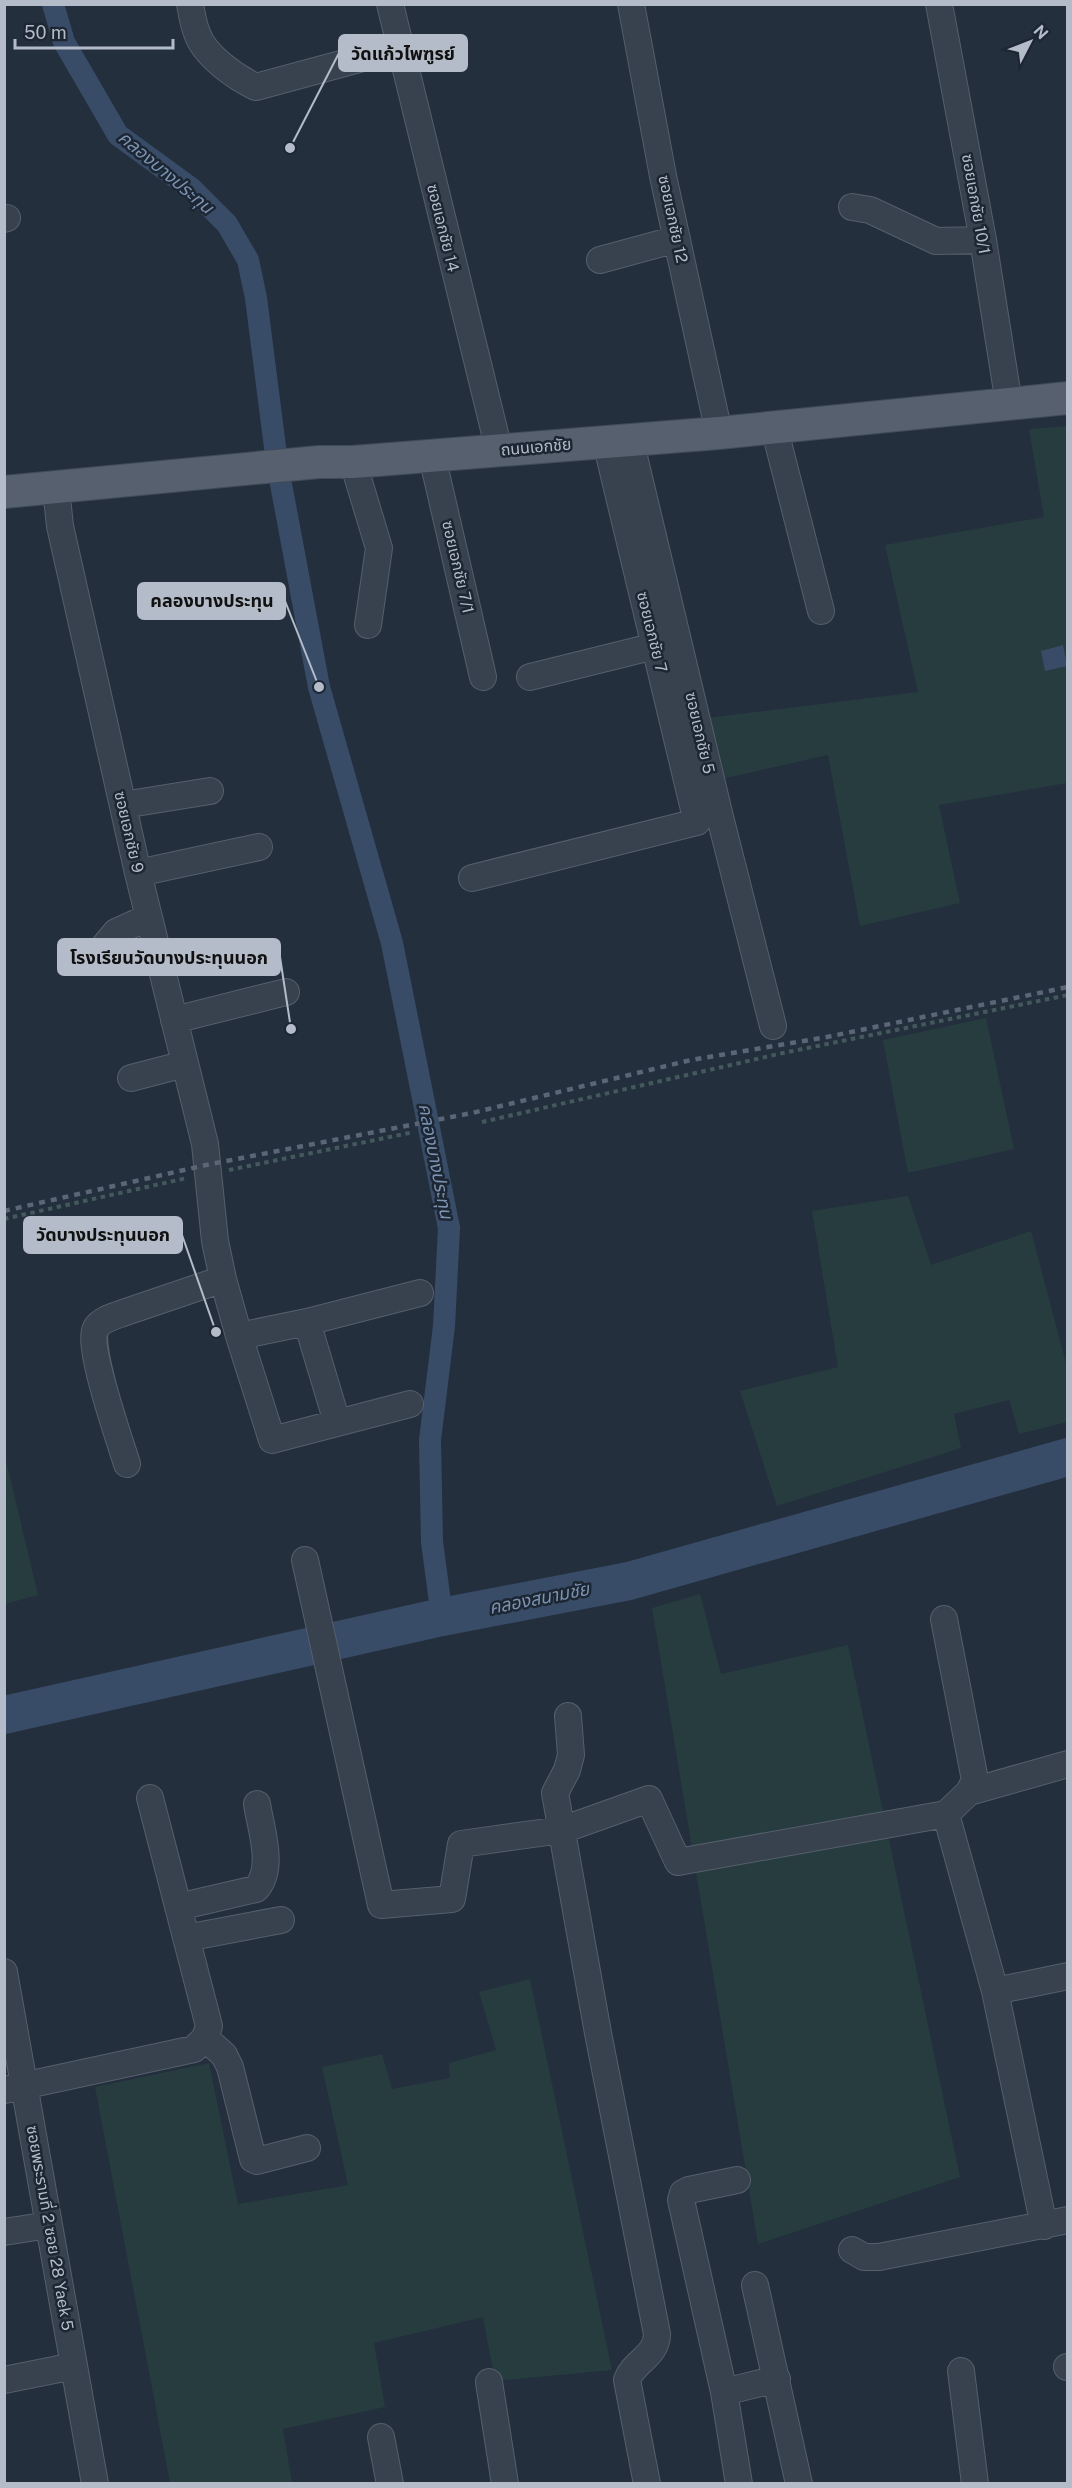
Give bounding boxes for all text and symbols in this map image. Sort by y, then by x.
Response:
scale bar [15,12,172,50]
north arrow [1000,12,1060,72]
text: N [1030,21,1052,43]
text: 50 m [24,22,67,43]
callout: วัดแก้วไพฑูรย์ [339,35,467,71]
text: วัดแก้วไพฑูรย์ [351,43,455,65]
water label: คลองบางประทุน [114,126,218,219]
street label: ซอยเอกชัย 10/1 [958,152,994,256]
street label: ซอยเอกชัย 12 [654,173,692,265]
street label: ซอยเอกชัย 14 [423,182,463,274]
street label: ถนนเอกชัย [500,434,572,460]
street label: ซอยเอกชัย 7/1 [438,519,478,615]
callout: คลองบางประทุน [138,583,285,619]
text: คลองบางประทุน [150,590,274,612]
street label: ซอยเอกชัย 7 [633,590,671,674]
street label: ซอยเอกชัย 5 [681,690,719,776]
street label: ซอยเอกชัย 9 [110,789,148,875]
callout: โรงเรียนวัดบางประทุนนอก [58,939,280,975]
text: โรงเรียนวัดบางประทุนนอก [70,947,268,969]
water label: คลองบางประทุน [414,1102,458,1222]
callout: วัดบางประทุนนอก [24,1217,182,1253]
text: วัดบางประทุนนอก [36,1224,170,1246]
water label: คลองสนามชัย [487,1578,592,1618]
street label: ซอยพระรามที่ 2 ซอย 28 Yaek 5 [23,2124,79,2332]

